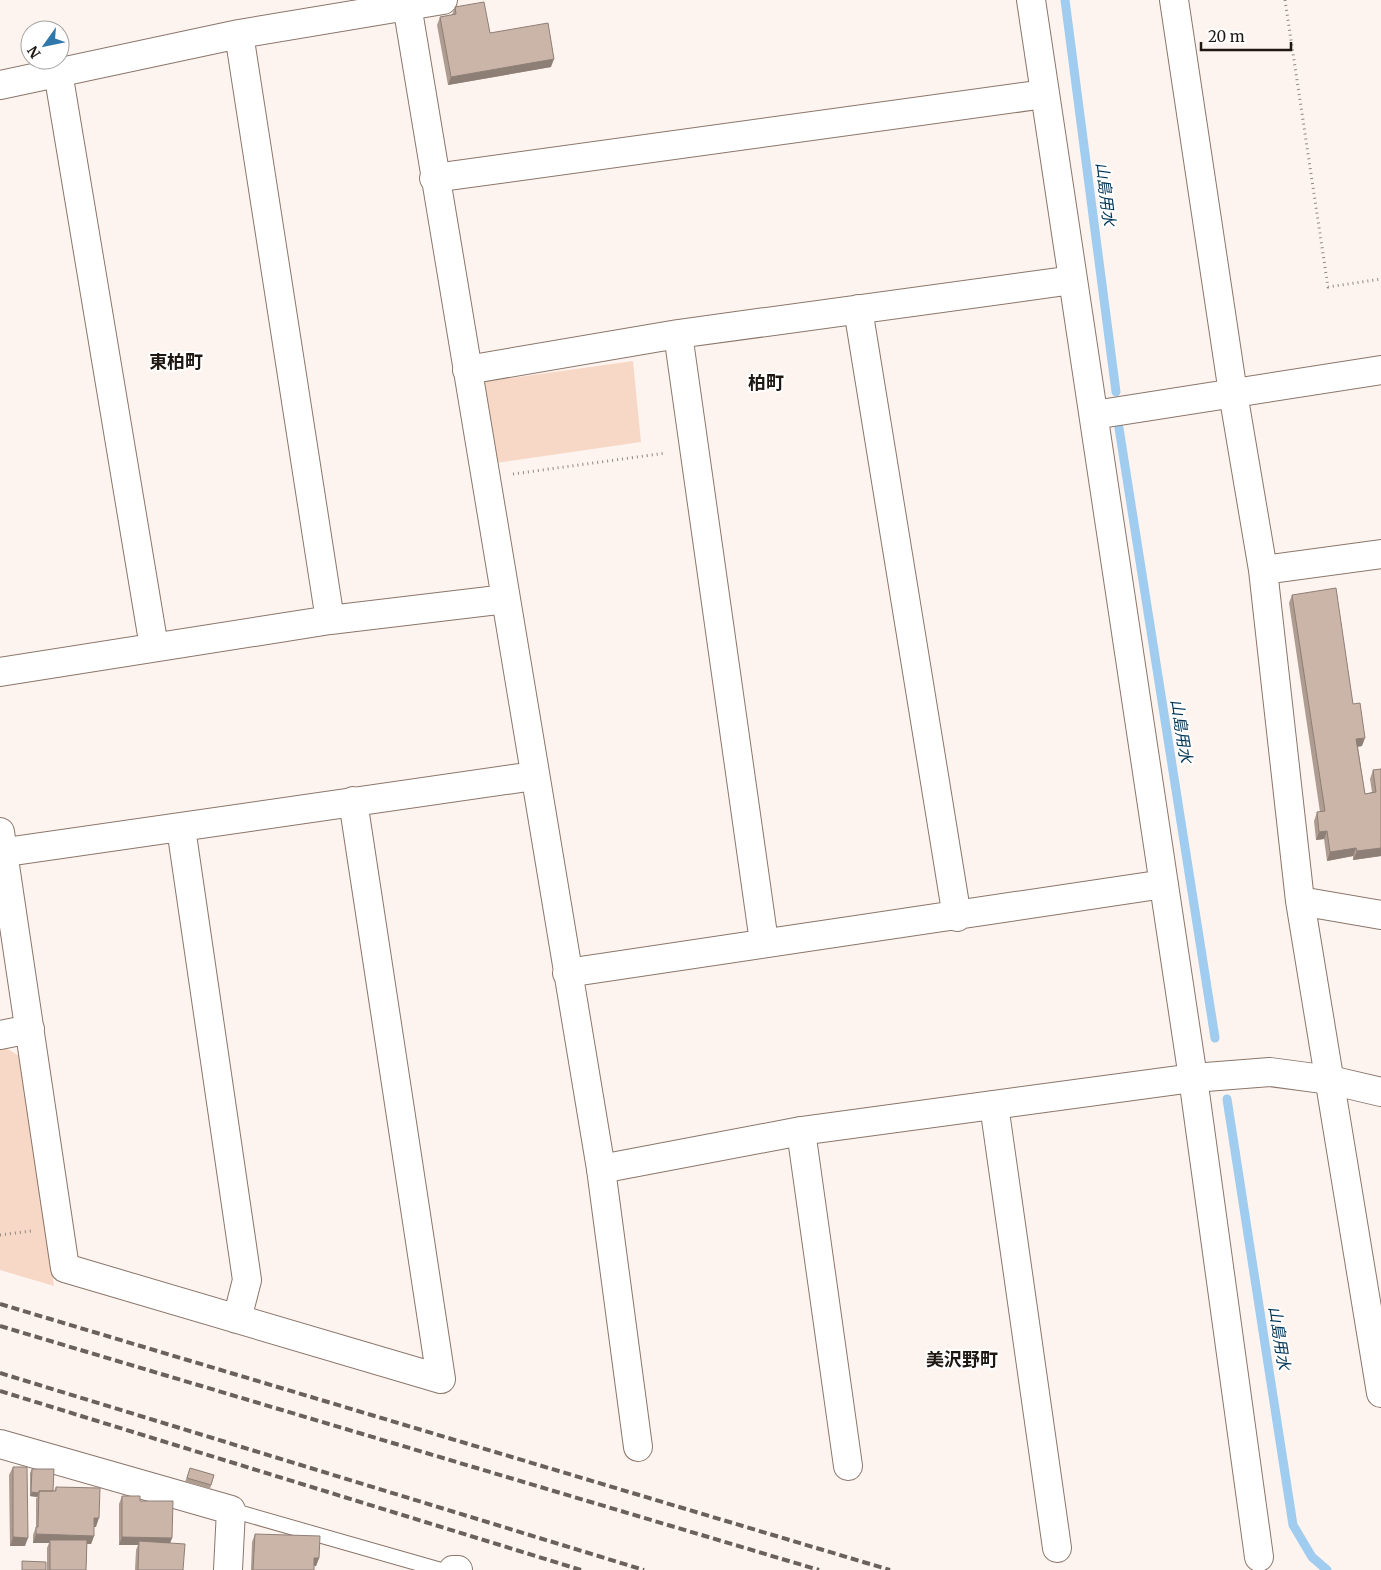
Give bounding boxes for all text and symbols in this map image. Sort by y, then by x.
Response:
north arrow [20,20,70,70]
scale bar [1201,20,1291,52]
text: 20 m [1208,27,1245,46]
text: N [24,43,45,62]
water label: 山島用水 [1092,161,1120,229]
district label: 東柏町 [149,350,203,373]
district label: 柏町 [748,371,784,394]
water label: 山島用水 [1167,698,1197,766]
water label: 山島用水 [1265,1305,1295,1373]
district label: 美沢野町 [926,1348,998,1371]

